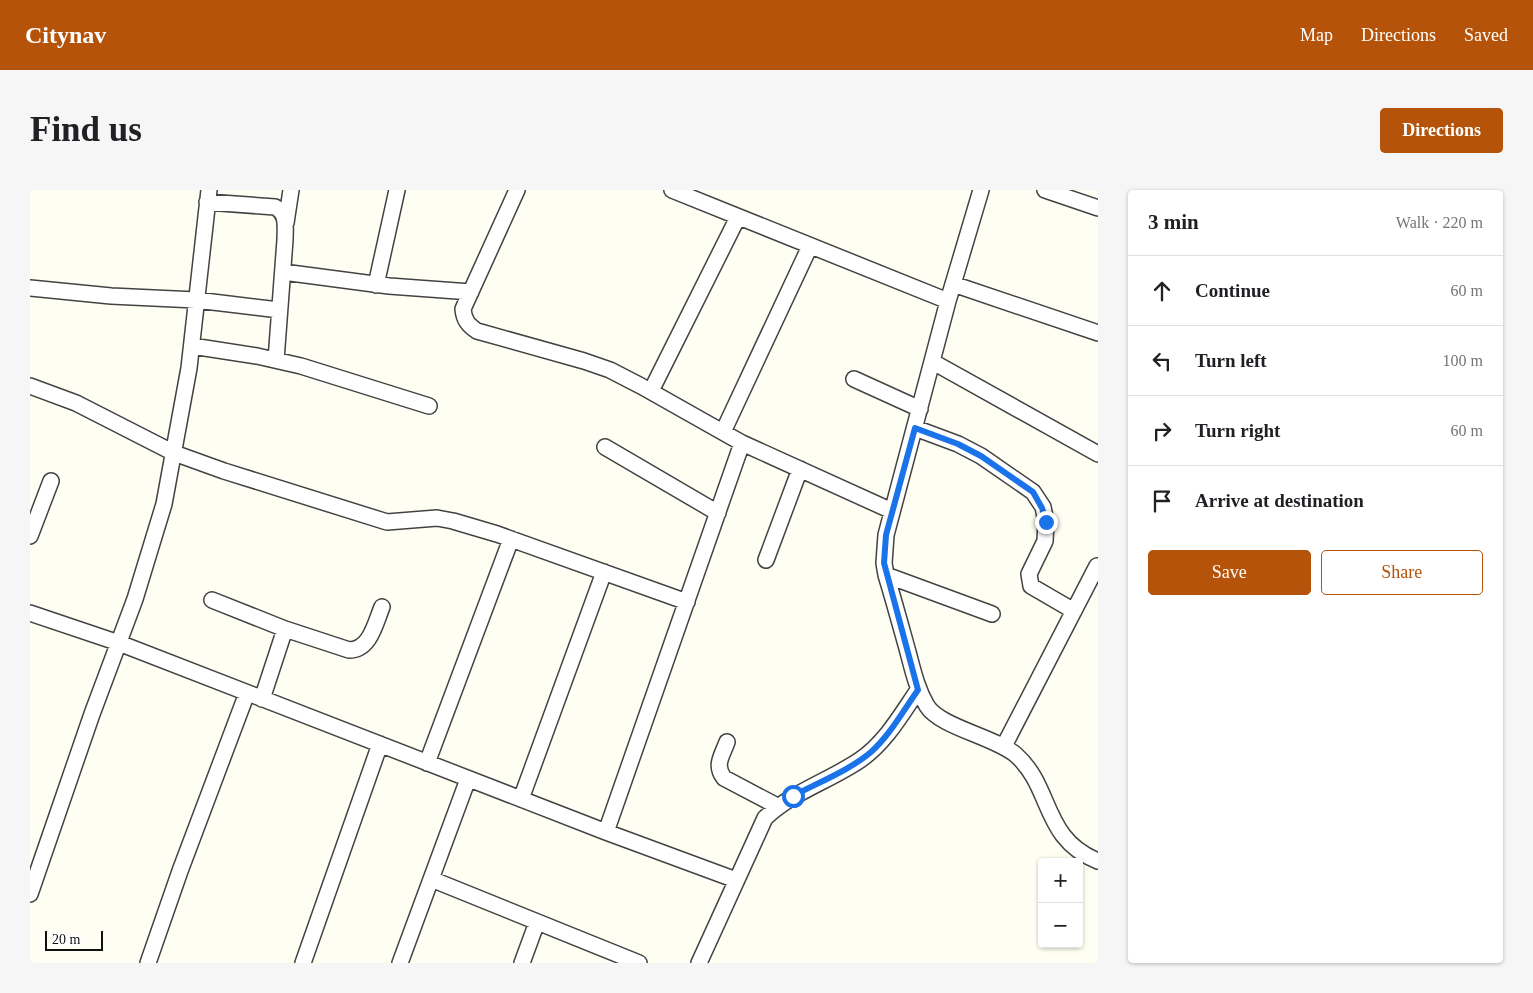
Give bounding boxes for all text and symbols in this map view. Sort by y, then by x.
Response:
text: Citynav [25,22,106,48]
text: Map [1300,25,1333,45]
text: Directions [1361,25,1436,45]
text: Saved [1464,25,1508,45]
button: Directions [1380,108,1503,153]
text: Find us [30,110,142,149]
text: 3 min [1148,210,1199,234]
text: Walk · 220 m [1396,214,1483,231]
icon: ahead [1148,277,1176,305]
text: Continue [1195,280,1270,301]
text: 60 m [1451,282,1483,299]
icon: left [1148,347,1176,375]
text: Turn left [1195,350,1267,371]
text: 100 m [1443,352,1483,369]
icon: right [1148,417,1176,445]
text: Turn right [1195,420,1280,441]
text: 60 m [1451,422,1483,439]
icon: arrive [1148,487,1176,515]
text: Arrive at destination [1195,490,1364,511]
route end [1035,511,1058,534]
button: Save [1148,550,1311,595]
button: Share [1321,550,1483,595]
route start [782,785,805,808]
map controls [1038,858,1083,948]
button: + [1038,858,1083,903]
button: − [1038,903,1083,948]
scale bar [45,928,102,951]
text: 20 m [52,932,80,947]

